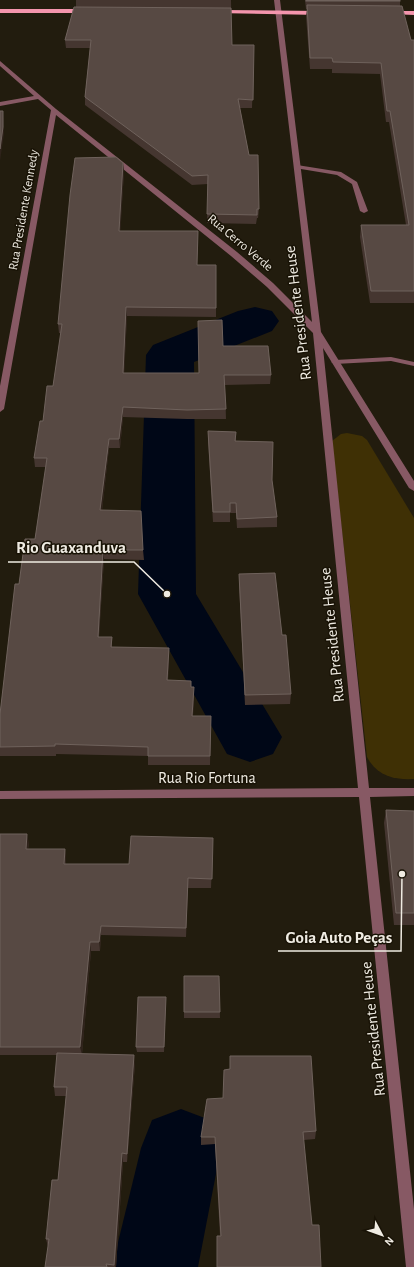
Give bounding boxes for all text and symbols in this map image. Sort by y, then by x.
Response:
street label: Rua Presidente Kennedy [7,148,41,271]
street label: Rua Cerro Verde [205,212,275,274]
street label: Rua Presidente Heuse [282,245,314,381]
callout: Rio Guaxanduva [8,533,134,562]
text: Rio Guaxanduva [16,539,126,556]
street label: Rua Presidente Heuse [317,567,347,703]
street label: Rua Rio Fortuna [158,770,256,786]
callout: Goia Auto Peças [278,922,401,951]
text: Goia Auto Peças [286,929,393,946]
street label: Rua Presidente Heuse [358,961,388,1097]
north arrow [362,1215,402,1255]
text: N [383,1235,396,1248]

